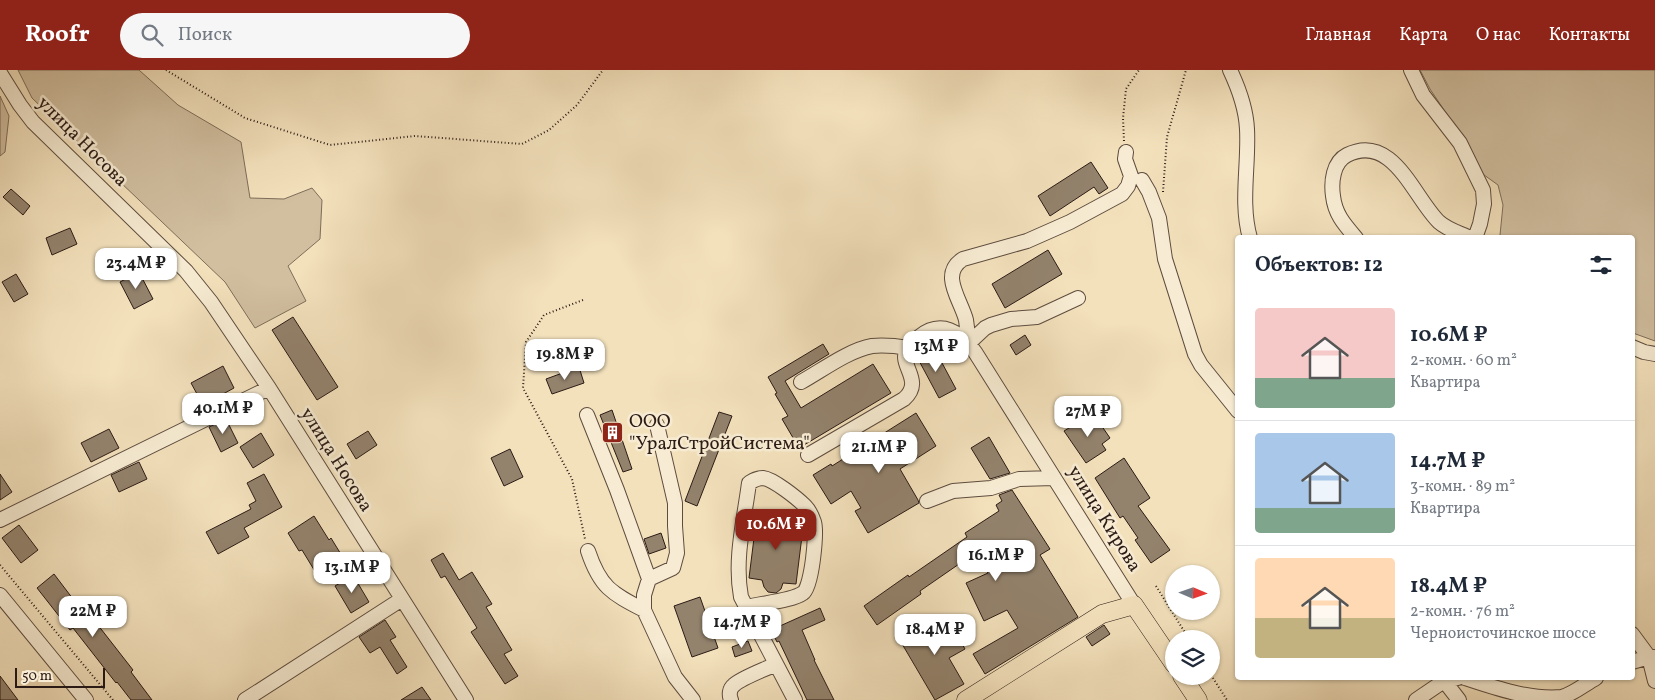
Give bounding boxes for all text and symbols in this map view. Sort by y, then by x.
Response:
search box [120,13,470,58]
text: Roofr [25,18,90,52]
icon: search [138,21,166,49]
text: Поиск [178,22,232,48]
text: Главная [1305,23,1371,48]
text: Карта [1399,23,1448,48]
text: О нас [1476,23,1521,48]
text: Контакты [1549,23,1630,48]
street label: улица Носова [31,91,133,193]
pin: 23.4M ₽ [90,248,182,290]
text: Объектов: 12 [1255,251,1383,280]
icon: filters [1587,251,1615,279]
text: 23.4M ₽ [106,253,166,275]
text: 10.6M ₽ [1410,321,1488,350]
icon: home [1295,328,1355,388]
pin: 13M ₽ [901,330,971,373]
text: 13M ₽ [914,336,958,358]
pin: 19.8M ₽ [519,338,611,381]
text: 19.8M ₽ [536,344,594,366]
text: 2-комн. · 60 m² [1410,350,1517,372]
text: Квартира [1410,372,1480,394]
pin: 40.1M ₽ [177,392,269,435]
pin: 27M ₽ [1053,396,1123,438]
text: 40.1M ₽ [193,398,253,420]
text: 27M ₽ [1065,401,1111,423]
street label: улица Носова [293,403,379,517]
place label: ООО "УралСтройСистема" [629,409,810,457]
building icon: ООО "УралСтройСистема" [601,421,625,445]
pin: 21.1M ₽ [833,432,925,474]
text: 21.1M ₽ [851,437,907,459]
text: 14.7M ₽ [1410,447,1485,476]
icon: home [1295,453,1355,513]
street label: улица Кирова [1061,461,1147,577]
text: 3-комн. · 89 m² [1410,476,1515,498]
text: Квартира [1410,498,1480,520]
pin: 10.6M ₽ [730,508,822,551]
text: 10.6M ₽ [746,514,806,536]
pin: 16.1M ₽ [950,540,1042,582]
text: 16.1M ₽ [968,545,1024,567]
pin: 13.1M ₽ [306,552,398,594]
text: 13.1M ₽ [324,557,380,579]
north arrow [1165,565,1220,620]
map controls [1165,565,1220,685]
text: 18.4M ₽ [1410,572,1487,601]
icon: home [1295,578,1355,638]
pin: 22M ₽ [58,596,128,638]
text: 22M ₽ [70,601,116,623]
text: 2-комн. · 76 m² [1410,601,1515,623]
pin: 14.7M ₽ [696,606,788,649]
text: 14.7M ₽ [713,612,771,634]
pin: 18.4M ₽ [889,614,981,656]
text: 18.4M ₽ [906,619,964,641]
text: Черноисточинское шоссе [1410,623,1596,645]
button: layers [1165,630,1220,685]
scale bar [15,665,105,688]
text: 50 m [22,667,52,686]

